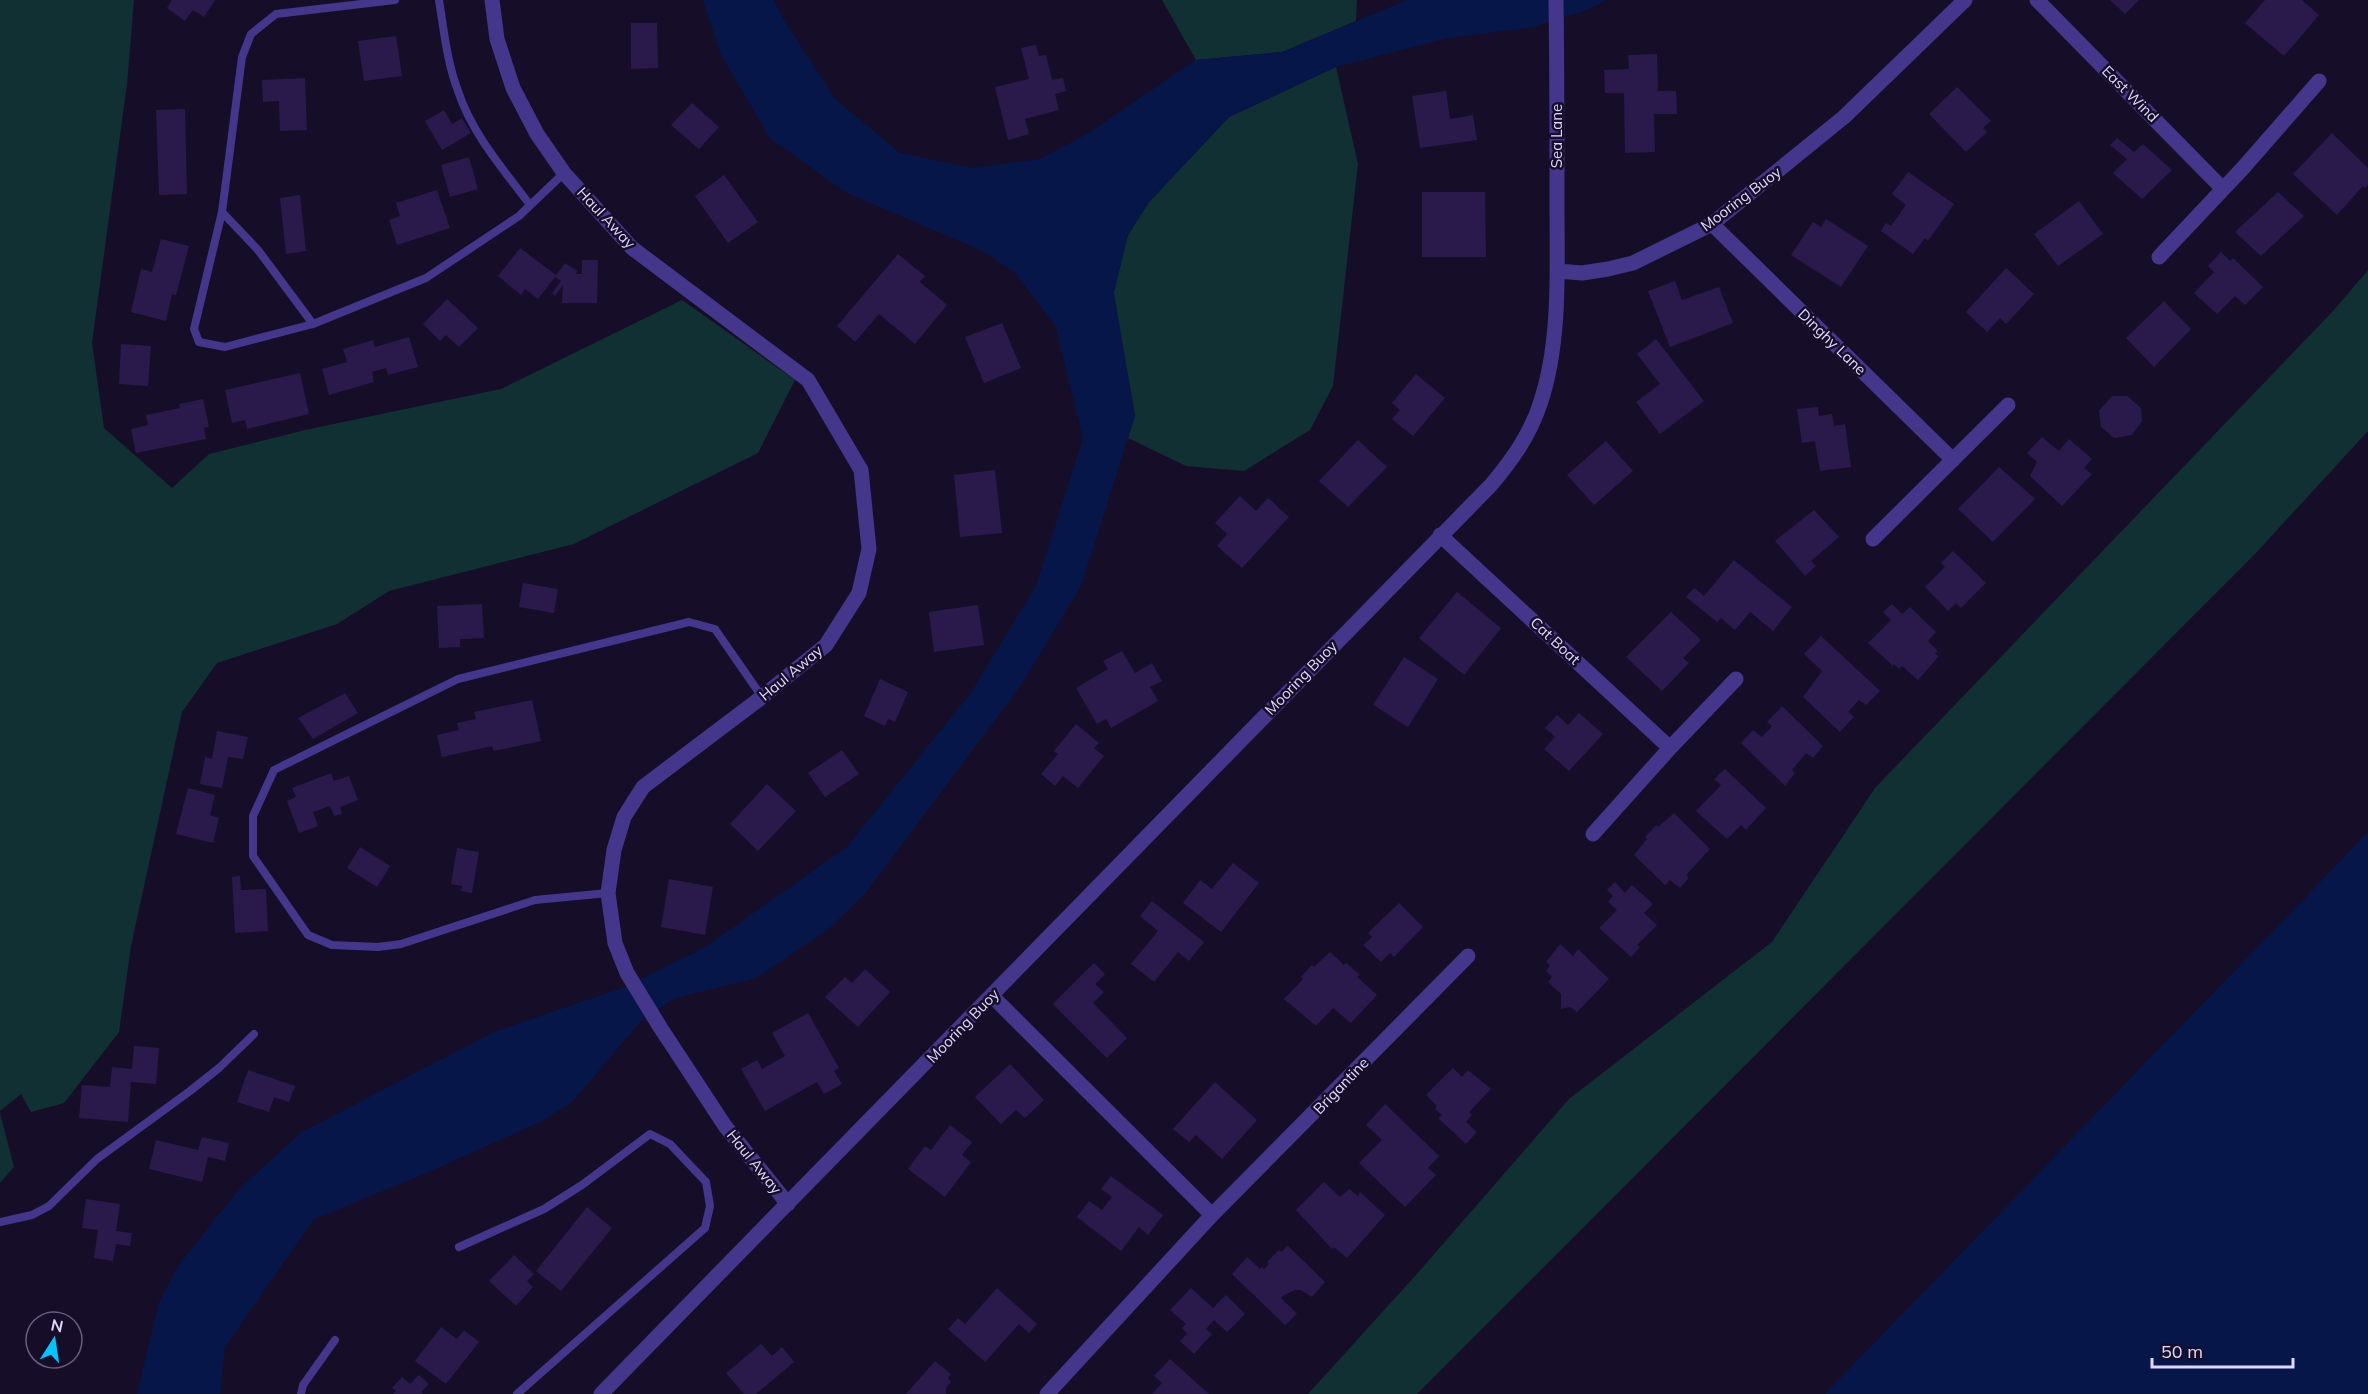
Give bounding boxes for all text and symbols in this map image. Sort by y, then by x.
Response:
street label: East Wind [2098,61,2163,126]
street label: Sea Lane [1547,104,1566,168]
street label: Mooring Buoy [1697,162,1785,235]
street label: Haul Away [573,183,640,252]
street label: Dinghy Lane [1794,304,1870,379]
street label: Cat Boat [1526,613,1584,668]
street label: Mooring Buoy [1260,636,1341,719]
street label: Haul Away [755,641,826,705]
street label: Mooring Buoy [922,984,1003,1067]
street label: Brigantine [1309,1053,1372,1118]
street label: Haul Away [723,1126,786,1198]
north arrow [24,1310,84,1370]
text: N [49,1314,65,1336]
scale bar [2152,1331,2293,1369]
text: 50 m [2161,1340,2203,1363]

